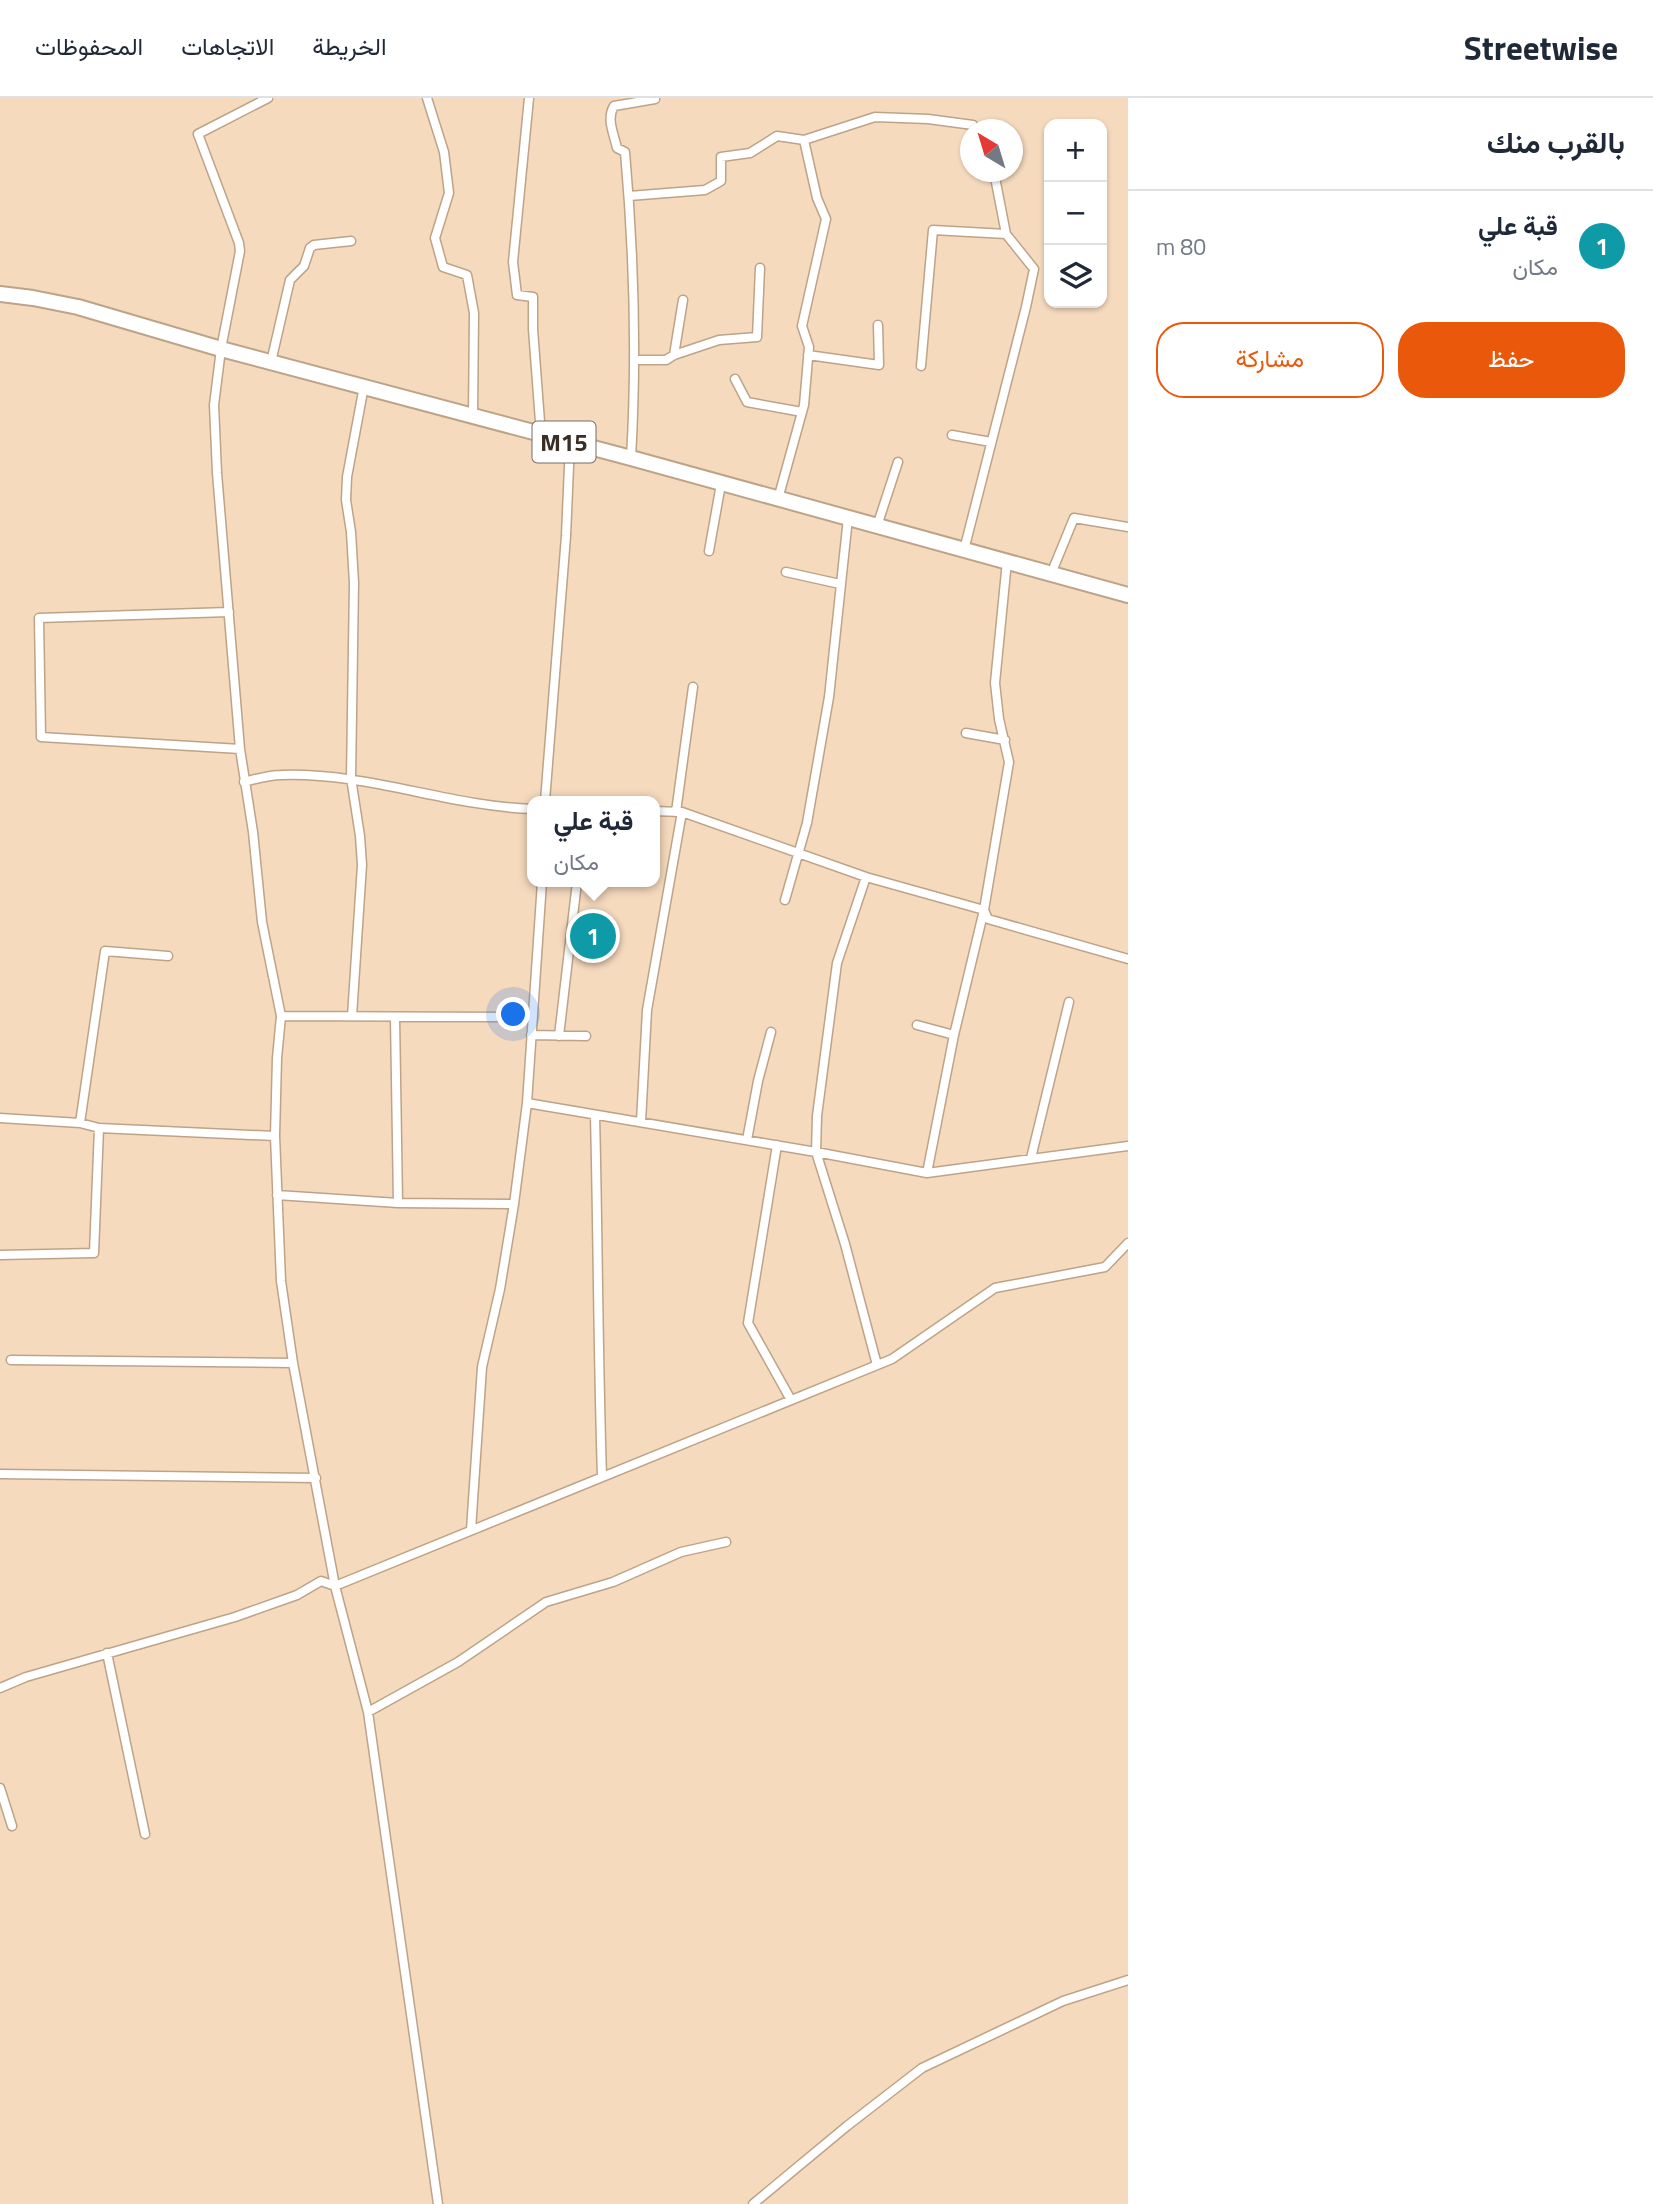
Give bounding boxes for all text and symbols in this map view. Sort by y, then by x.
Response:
text: Streetwise [1464,23,1618,73]
text: المحفوظات [35,28,143,64]
text: الاتجاهات [181,28,274,64]
text: الخريطة [312,28,387,64]
north arrow [960,119,1023,182]
map controls [1044,119,1107,308]
button: + [1044,119,1107,182]
text: بالقرب منك [1487,119,1625,165]
button: − [1044,182,1107,245]
text: قبة علي [1478,206,1558,245]
text: 80 m [1156,229,1206,264]
text: 1 [1596,229,1608,264]
button: layers [1044,245,1107,308]
text: مكان [1512,249,1558,284]
button: مشاركة [1156,322,1384,398]
button: حفظ [1398,322,1625,398]
road number: M15 [532,422,596,463]
popup [527,796,660,887]
text: قبة علي [554,801,633,840]
text: مكان [554,844,599,879]
pin: 1 [570,910,616,962]
your location [496,997,530,1031]

